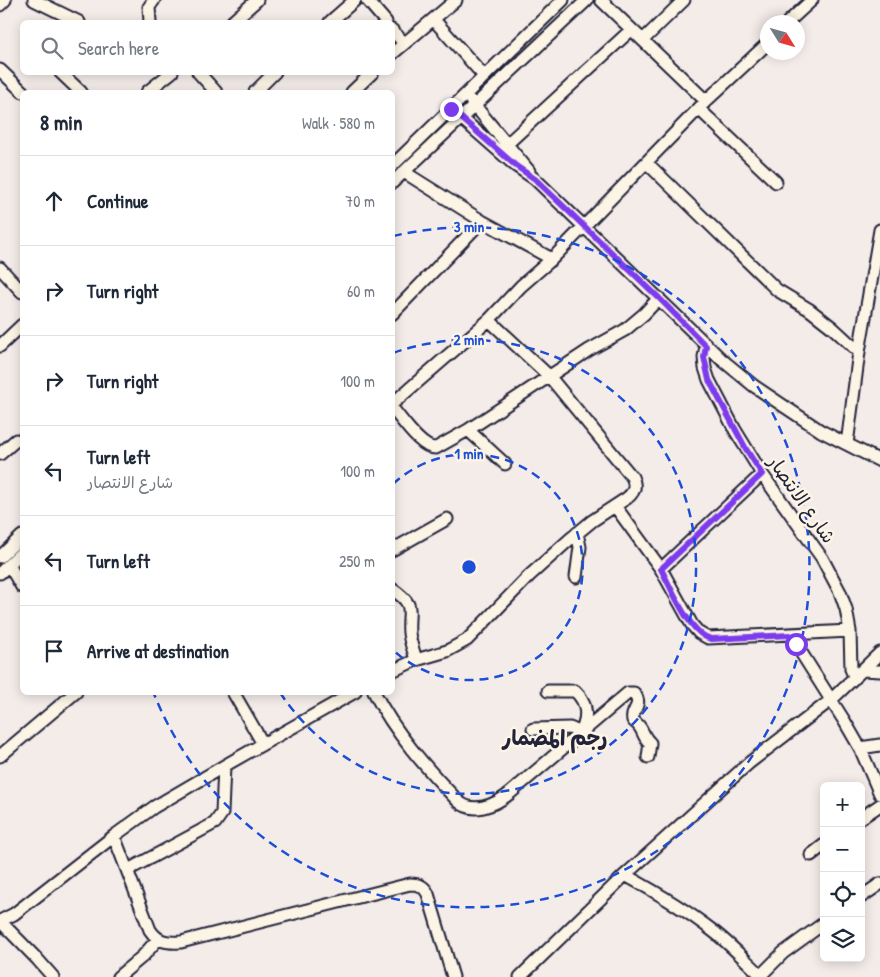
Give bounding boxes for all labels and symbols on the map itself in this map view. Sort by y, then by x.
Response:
north arrow [760,15,805,60]
route end [440,98,463,121]
text: 3 min [454,216,484,237]
text: 2 min [454,329,485,350]
text: 1 min [454,443,484,464]
street label: شارع الانتصار [761,449,842,549]
centre of rings [460,558,478,576]
route start [785,633,808,656]
district label: رجم المضمار [501,723,607,754]

